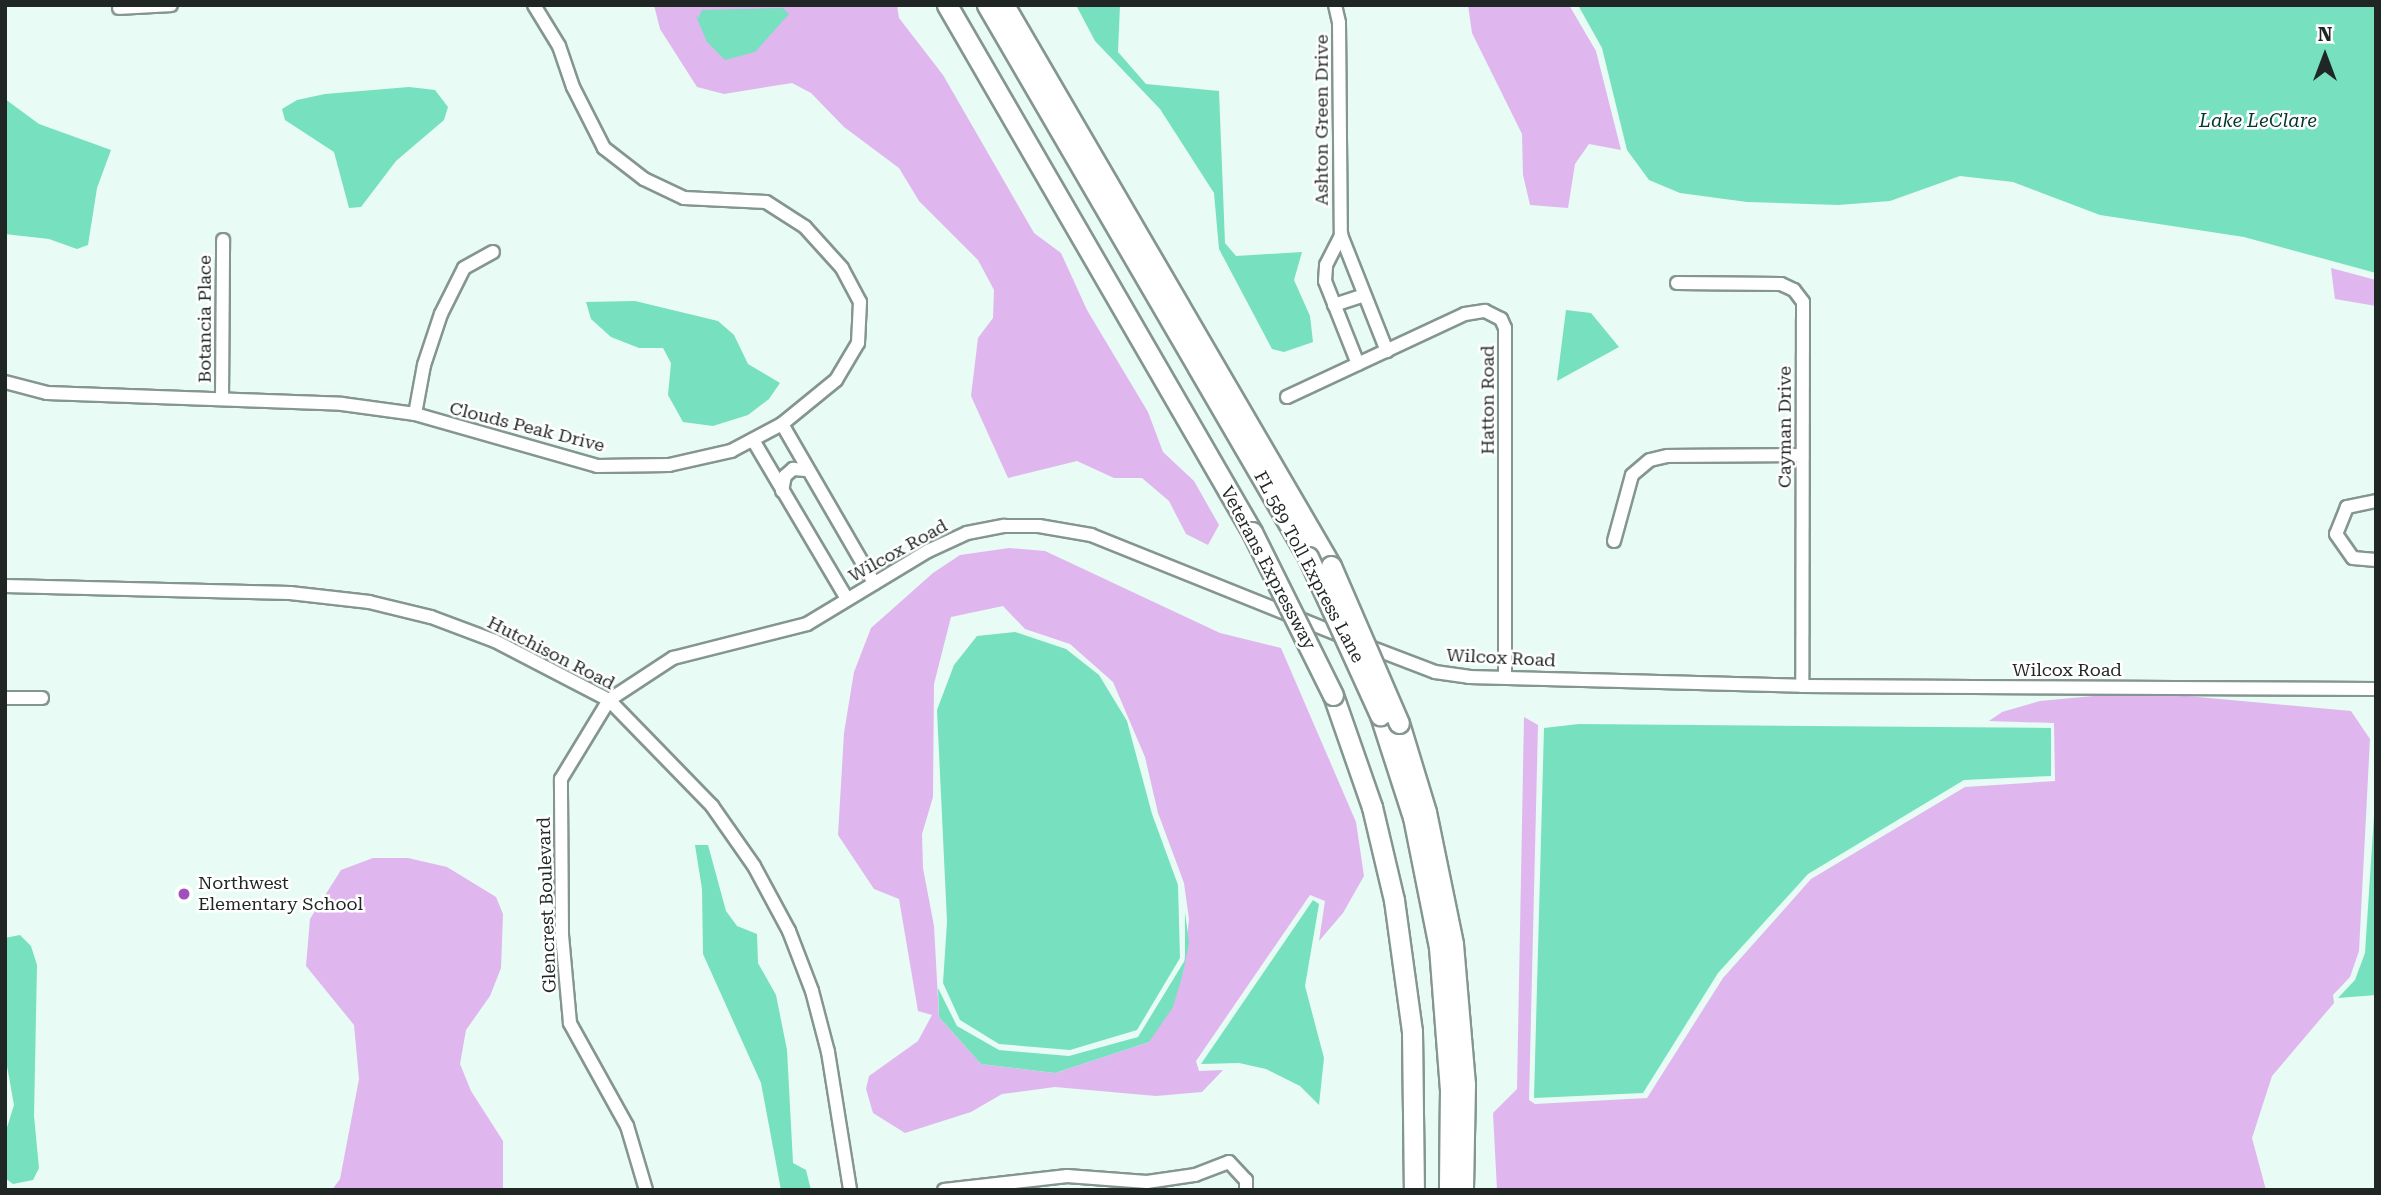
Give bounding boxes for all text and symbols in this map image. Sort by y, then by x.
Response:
north arrow [2290,21,2360,91]
text: N [2318,23,2332,46]
street label: Ashton Green Drive [1311,34,1333,206]
water label: Lake LeClare [2199,110,2317,132]
street label: Botancia Place [194,255,216,383]
street label: Hatton Road [1477,345,1499,455]
street label: Cayman Drive [1774,366,1796,488]
street label: Clouds Peak Drive [447,397,607,457]
street label: FL 589 Toll Express Lane [1249,468,1369,666]
street label: Veterans Expressway [1216,483,1320,653]
street label: Wilcox Road [845,515,951,587]
street label: Hutchison Road [484,612,618,694]
street label: Wilcox Road [1446,644,1556,672]
street label: Wilcox Road [2012,659,2122,681]
street label: Glencrest Boulevard [533,817,561,993]
place label: Northwest Elementary School [198,873,363,916]
marker: Northwest Elementary School [176,886,192,902]

